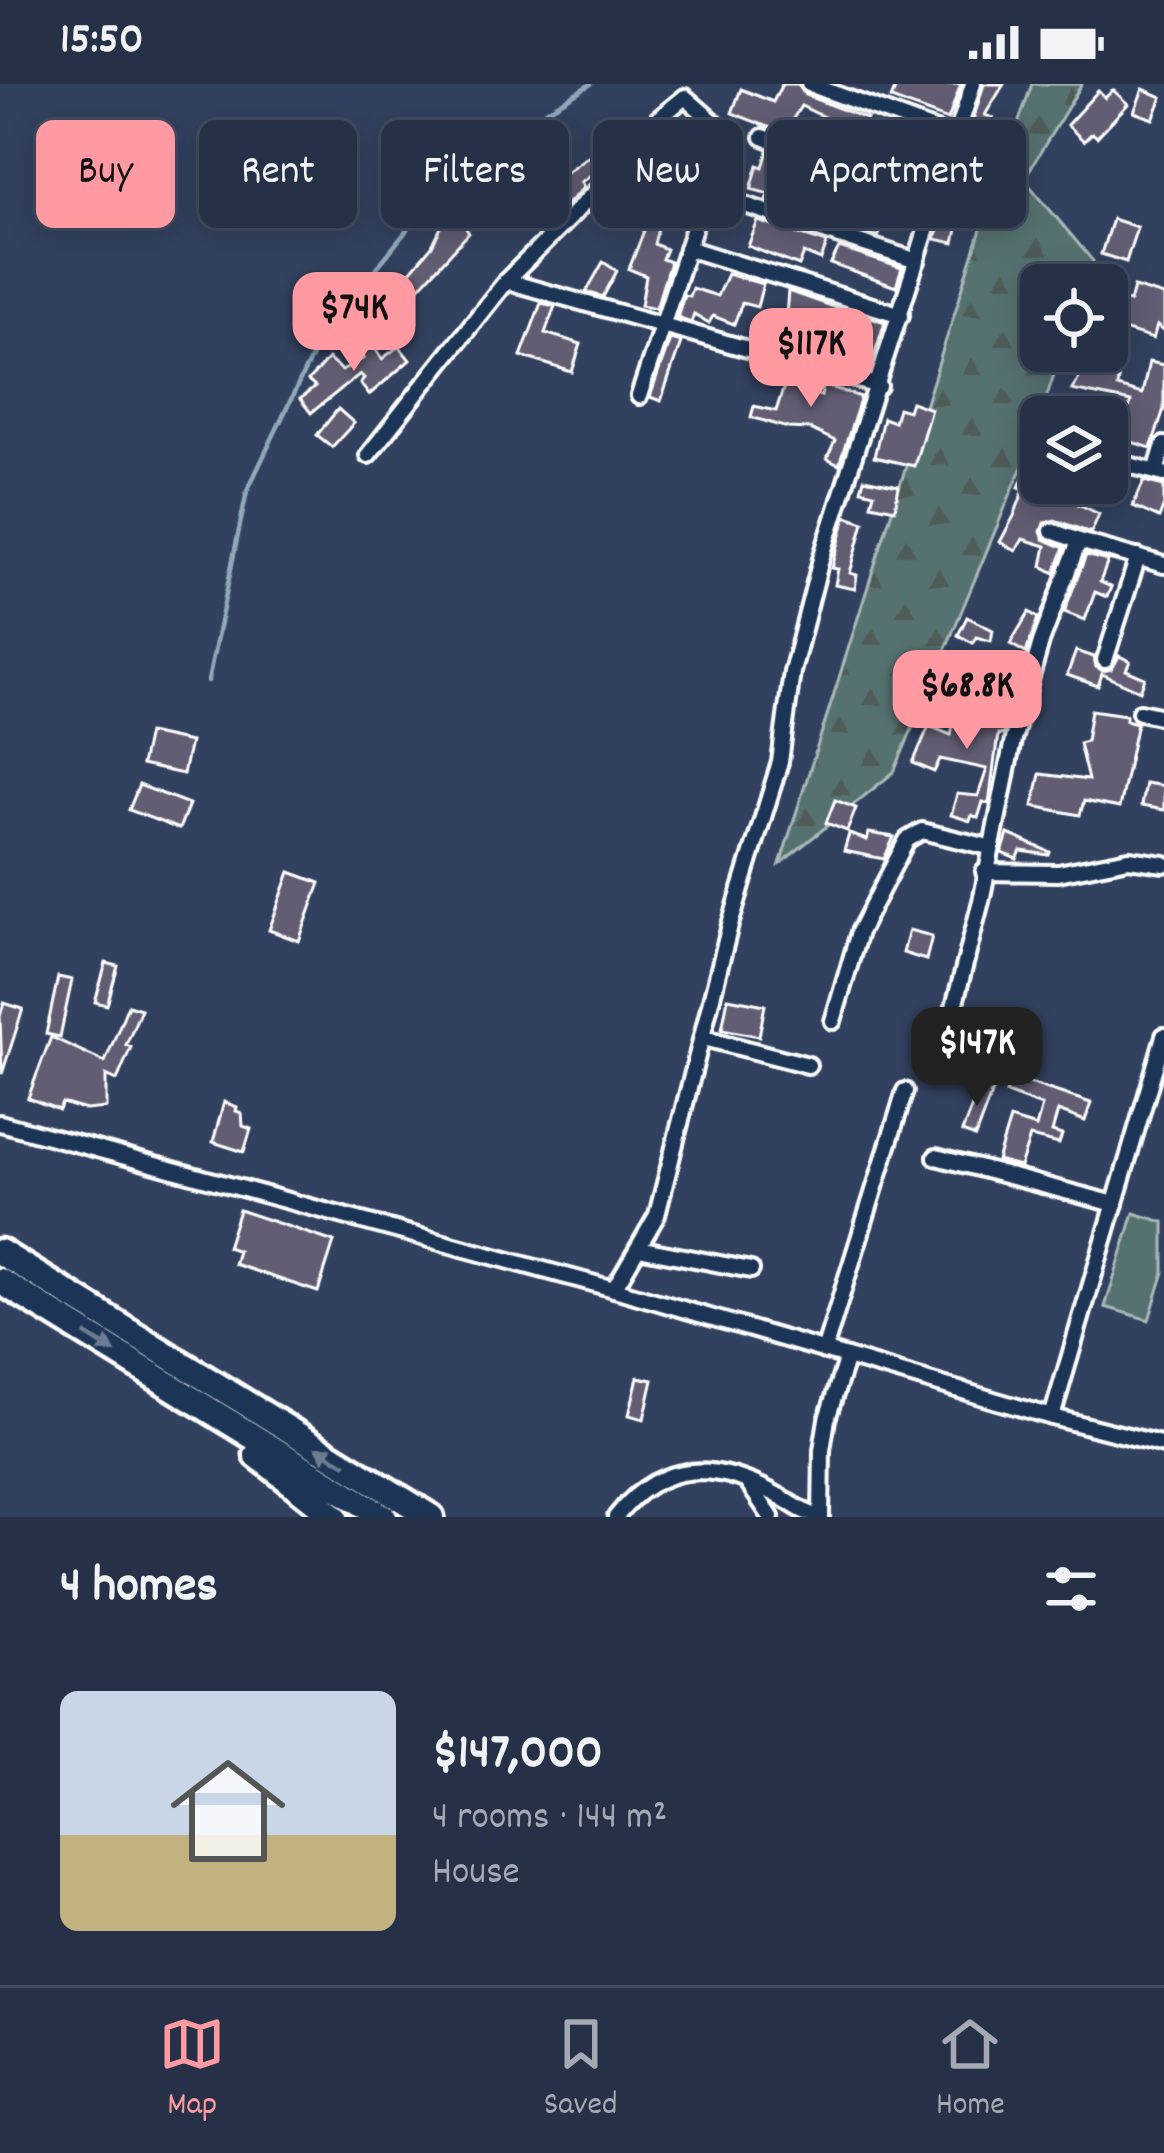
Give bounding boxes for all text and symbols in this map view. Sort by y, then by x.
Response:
text: 15:50 [60,10,144,74]
chip: Buy [36,120,175,228]
chip: Rent [199,120,357,228]
chip: Filters [381,120,569,228]
chip: New [593,120,743,228]
chip: Apartment [767,120,1026,228]
map controls [1020,264,1128,504]
button: locate [1020,264,1128,372]
pin: $74K [283,272,425,374]
text: $74K [320,283,388,338]
pin: $117K [727,308,895,410]
text: $117K [776,319,846,374]
button: layers [1020,396,1128,504]
pin: $68.8K [869,650,1065,752]
text: $68.8K [920,661,1014,716]
pin: $147K [893,1007,1061,1109]
text: $147K [938,1018,1016,1073]
one-way arrow [83,1331,116,1353]
one-way arrow [314,1446,348,1467]
text: 4 homes [60,1553,218,1625]
icon: filters [1038,1556,1104,1622]
text: $147,000 [432,1720,603,1792]
icon: home [156,1739,300,1883]
text: 4 rooms · 144 m² [432,1792,667,1847]
text: House [432,1847,520,1902]
tab: Map [159,2011,225,2130]
tab: Saved [544,2011,618,2130]
tab: Home [936,2011,1005,2130]

